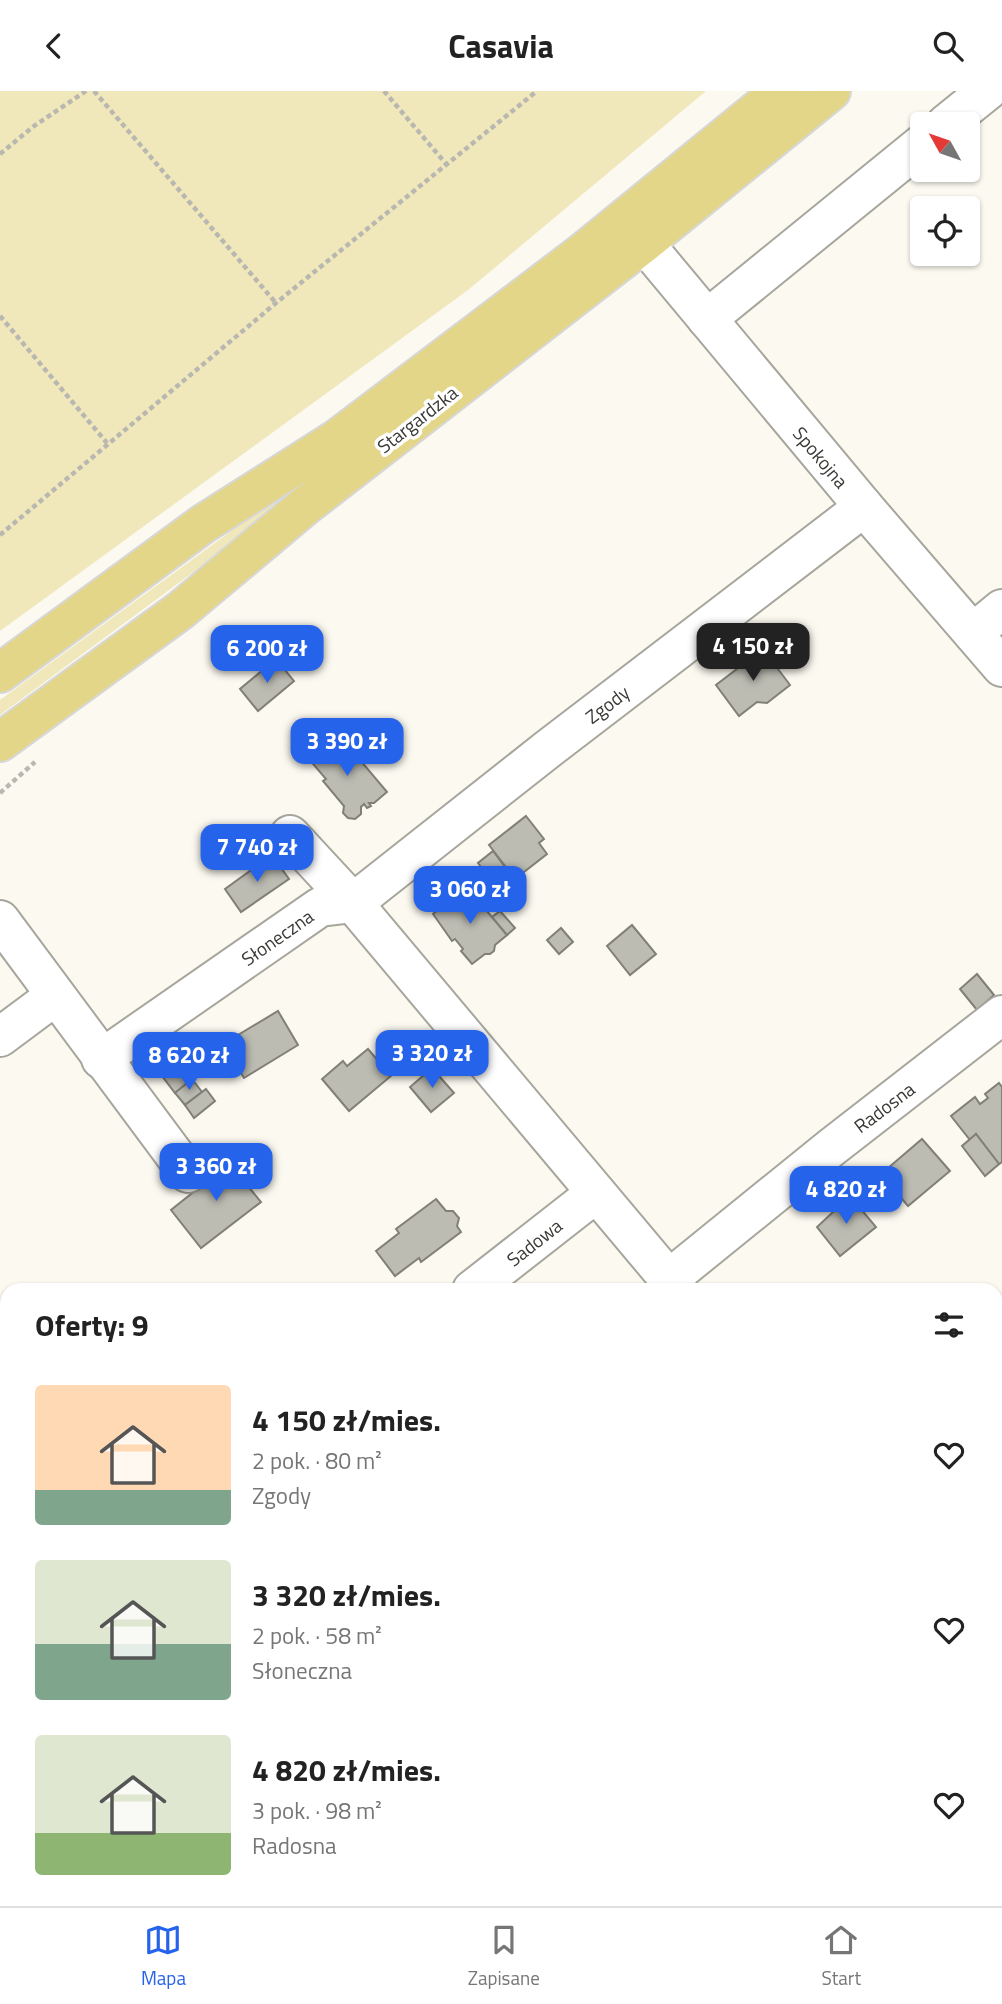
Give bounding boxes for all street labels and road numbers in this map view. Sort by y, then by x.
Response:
street label: Stargardzka [370,378,464,460]
street label: Spokojna [786,420,856,495]
street label: Zgody [579,678,635,730]
street label: Słoneczna [235,901,320,973]
street label: Radosna [847,1074,921,1140]
street label: Sadowa [500,1211,568,1273]

